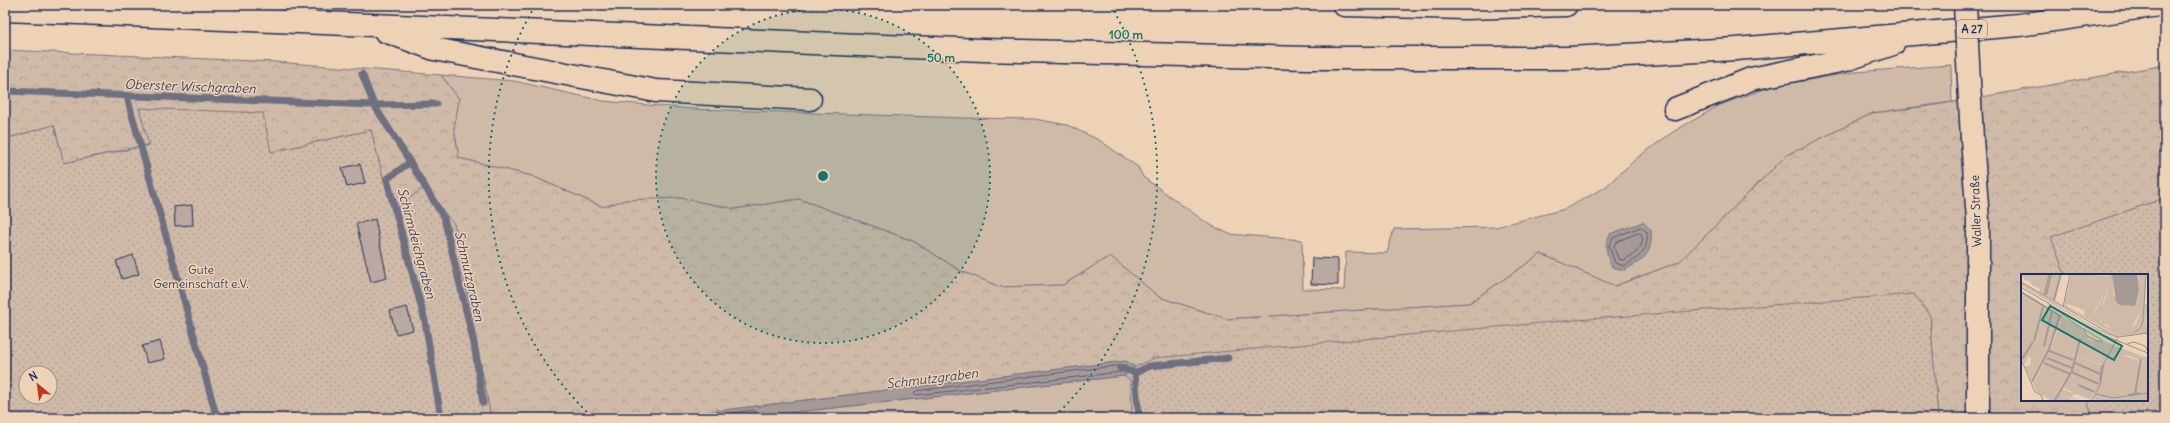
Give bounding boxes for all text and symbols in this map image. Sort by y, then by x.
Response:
road number: A 27 [1957,20,1987,38]
text: 100 m [1109,27,1143,42]
text: 50 m [927,50,956,65]
water label: Oberster Wischgraben [124,76,256,97]
centre of rings [816,169,830,183]
street label: Waller Straße [1967,175,1984,247]
water label: Schirmdeichgraben [394,186,440,301]
water label: Schmutzgraben [451,229,488,323]
park label: Gute Gemeinschaft e.V. [153,262,249,291]
inset map [2021,274,2148,401]
water label: Schmutzgraben [885,364,979,393]
north arrow [18,365,58,405]
text: N [26,368,40,384]

